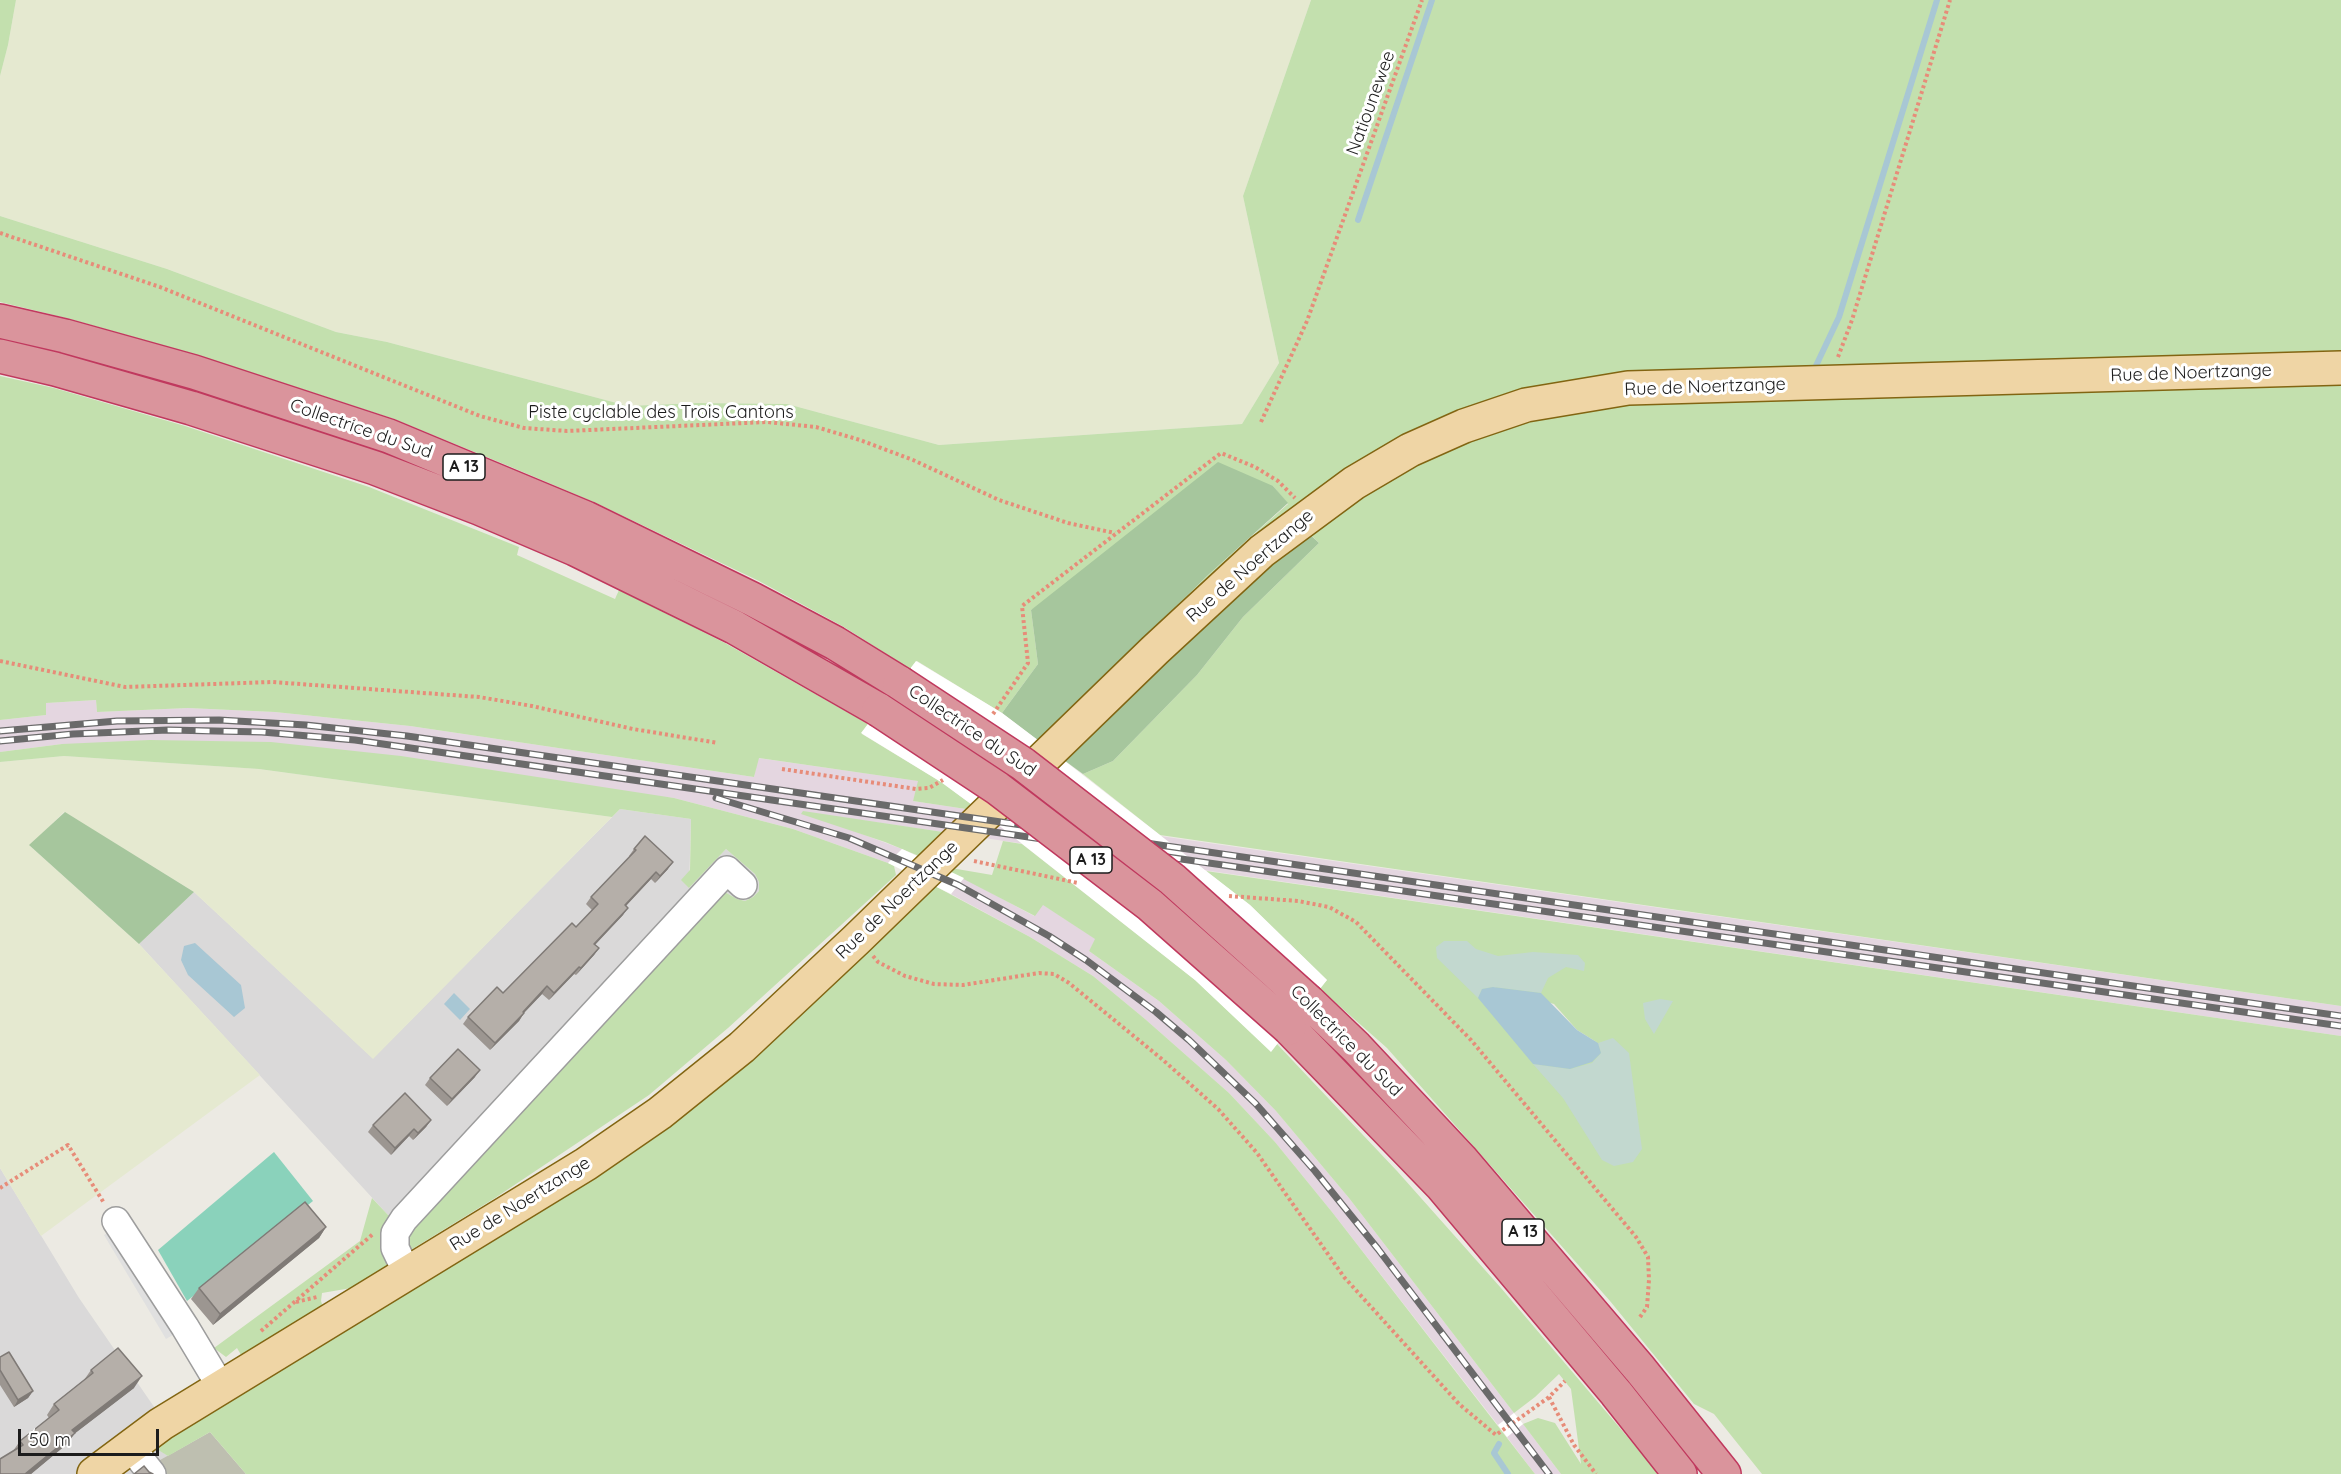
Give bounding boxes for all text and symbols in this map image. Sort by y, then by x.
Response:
street label: Natiounewee [1342,48,1400,158]
street label: Rue de Noertzange [2110,359,2272,387]
street label: Rue de Noertzange [1624,373,1786,401]
street label: Collectrice du Sud [287,395,435,463]
street label: Piste cyclable des Trois Cantons [528,402,794,424]
road number: A 13 [443,454,485,480]
street label: Rue de Noertzange [1182,505,1318,627]
street label: Collectrice du Sud [904,680,1040,782]
street label: Rue de Noertzange [831,836,963,964]
road number: A 13 [1070,847,1112,873]
street label: Collectrice du Sud [1286,981,1406,1101]
street label: Rue de Noertzange [446,1152,594,1256]
road number: A 13 [1502,1219,1544,1245]
scale bar [21,1417,162,1455]
text: 50 m [29,1428,71,1451]

